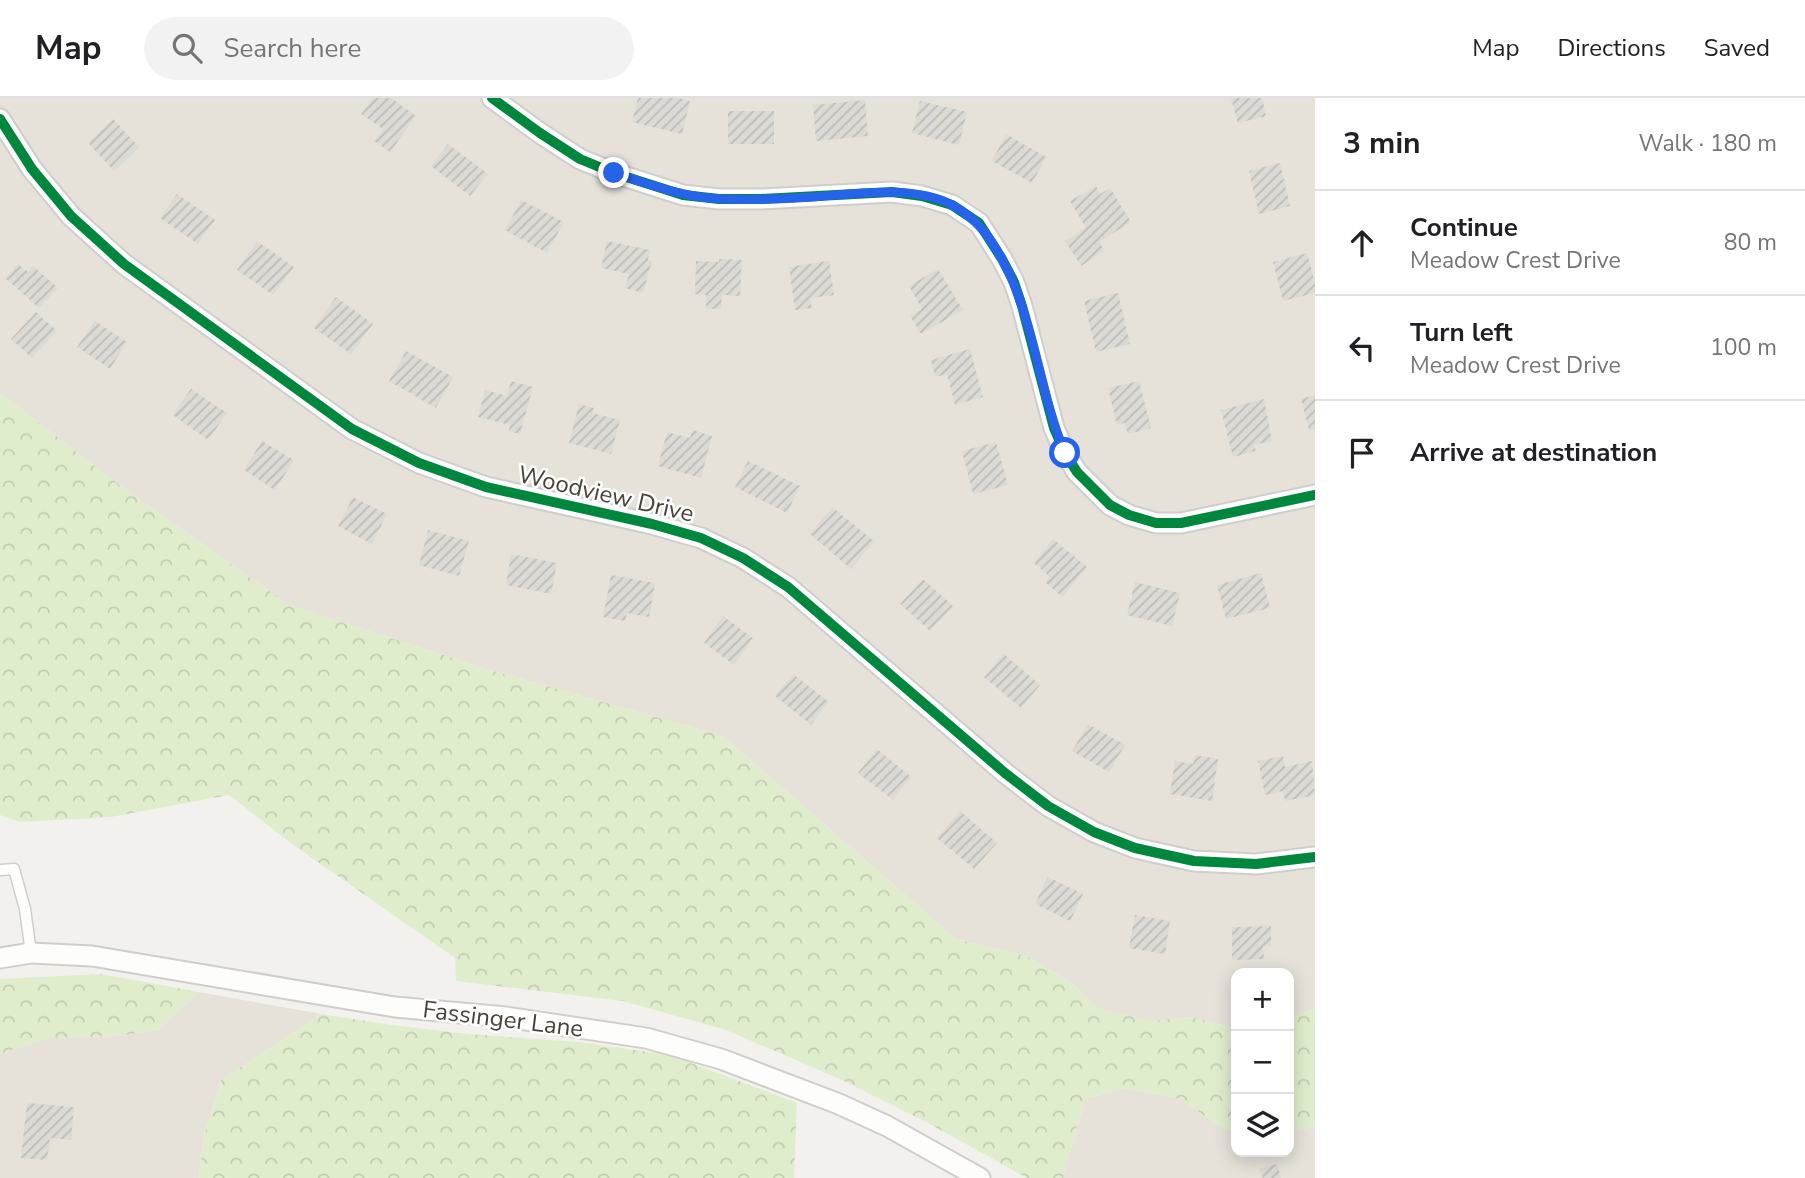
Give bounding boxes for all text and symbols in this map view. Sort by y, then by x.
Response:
search box [144,17,634,80]
text: Map [35,26,102,71]
icon: search [168,29,206,67]
text: Search here [224,31,361,66]
text: Map [1472,32,1519,64]
text: Directions [1557,32,1666,64]
text: Saved [1704,32,1770,64]
text: 3 min [1343,123,1421,164]
text: Walk · 180 m [1638,128,1777,159]
route end [598,157,629,188]
text: Continue [1410,210,1518,245]
icon: ahead [1343,224,1381,262]
text: 80 m [1724,227,1777,258]
text: Meadow Crest Drive [1410,245,1621,276]
text: Turn left [1410,315,1513,350]
icon: left [1343,329,1381,367]
text: 100 m [1710,332,1777,363]
text: Meadow Crest Drive [1410,350,1621,381]
icon: arrive [1343,434,1381,472]
text: Arrive at destination [1410,435,1657,470]
route start [1049,437,1080,468]
street label: Woodview Drive [515,458,697,530]
map controls [1231,968,1294,1157]
button: + [1231,968,1294,1031]
street label: Fassinger Lane [421,993,585,1045]
button: − [1231,1031,1294,1094]
button: layers [1231,1094,1294,1157]

